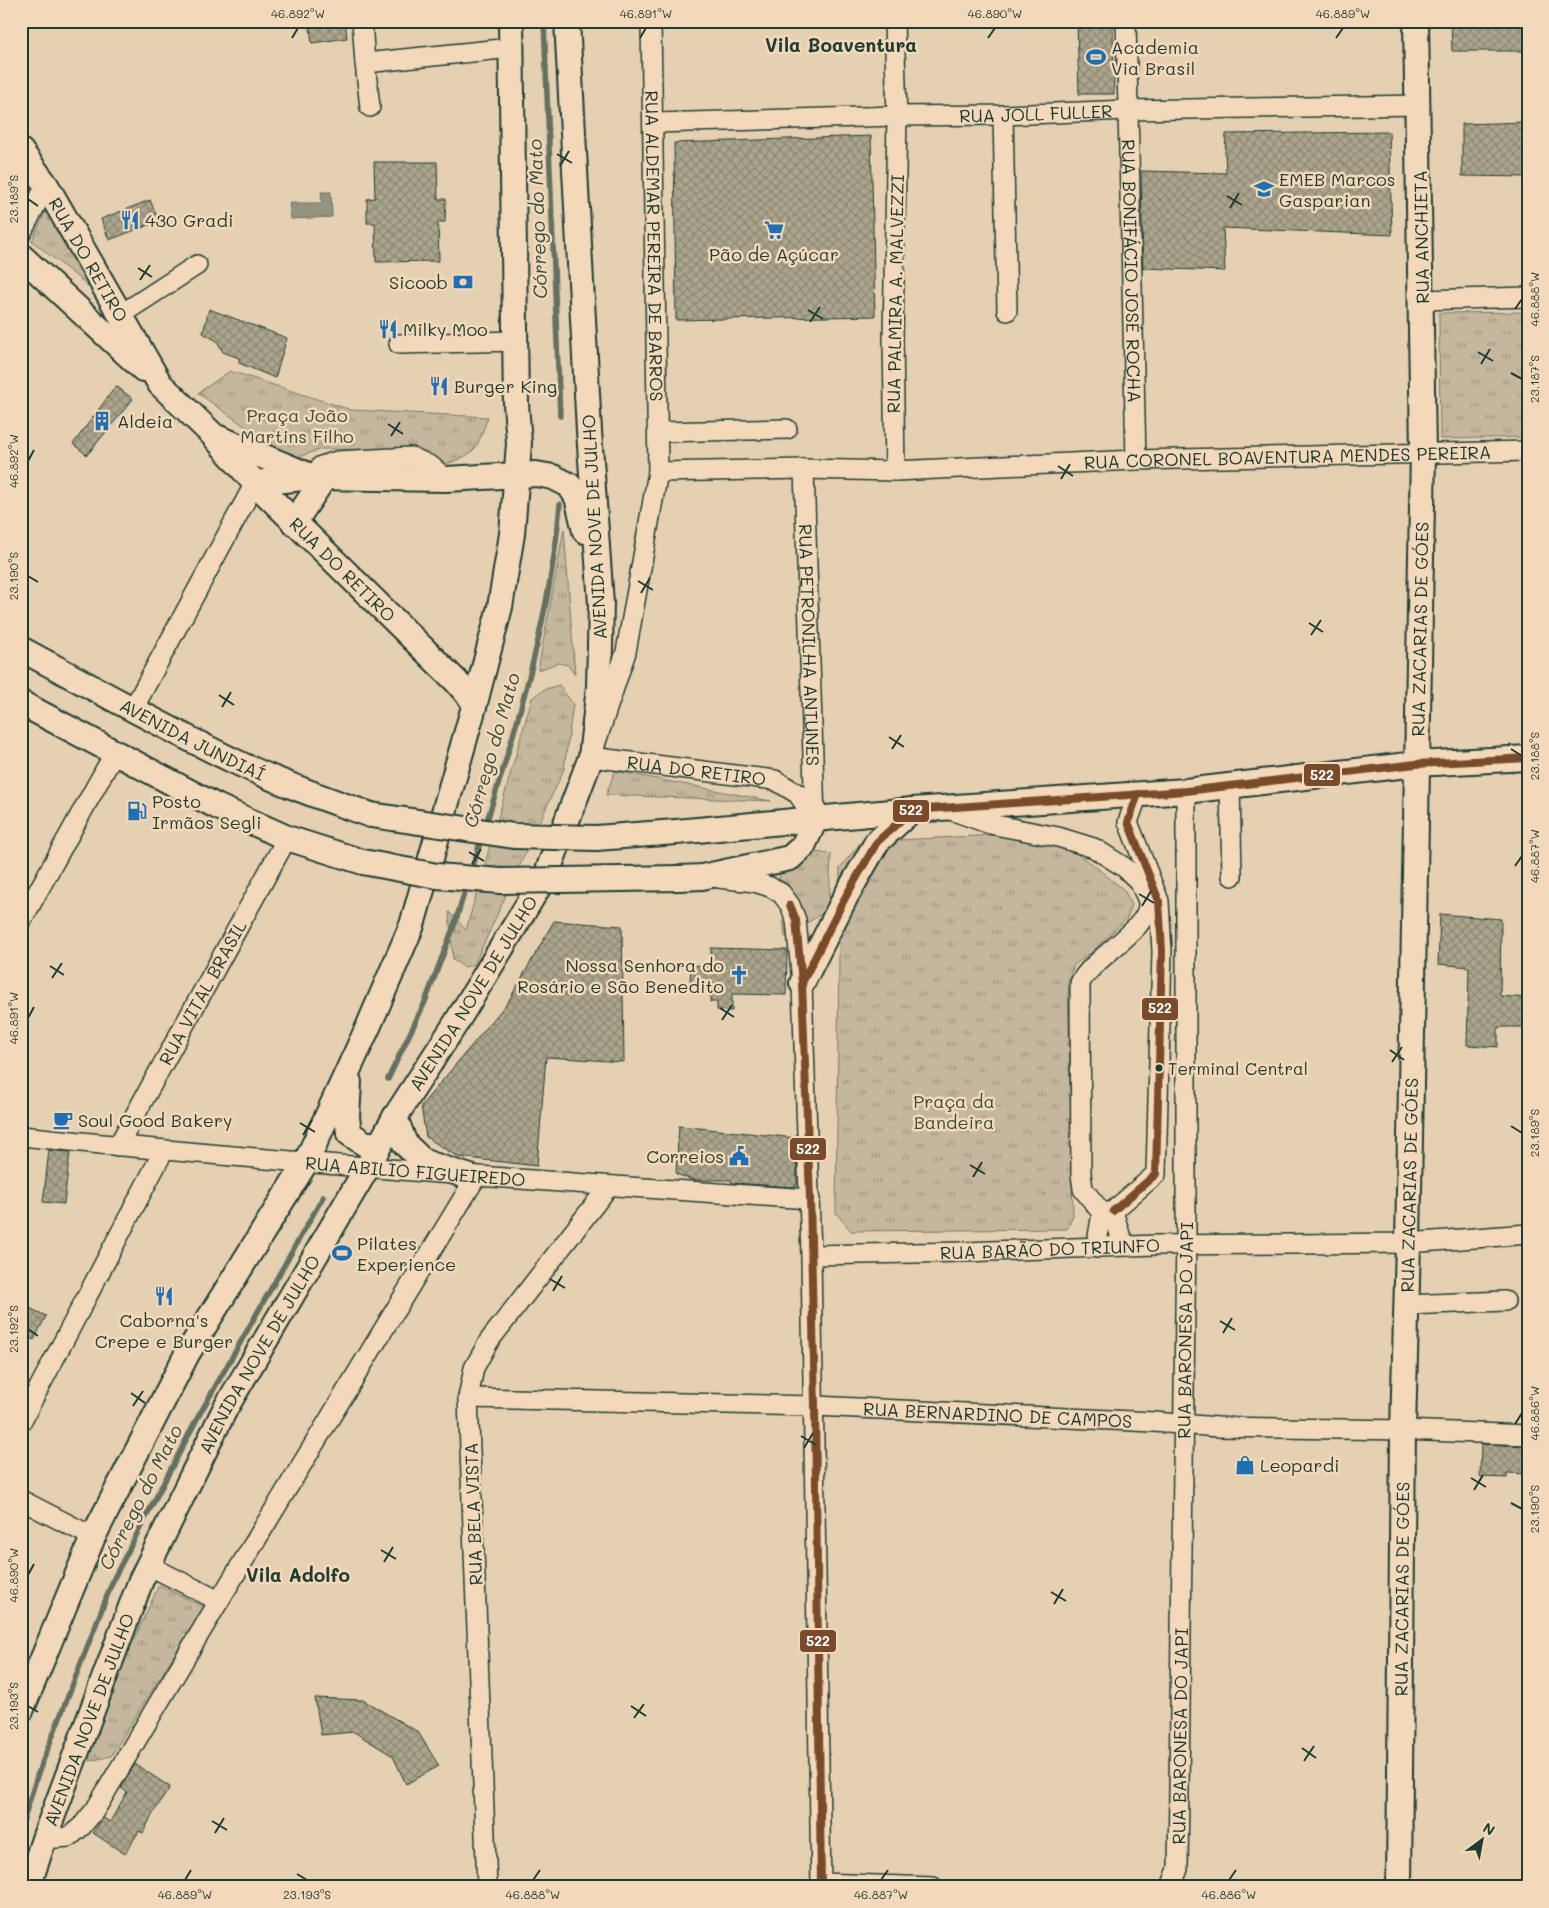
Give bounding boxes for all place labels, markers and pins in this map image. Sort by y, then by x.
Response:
place label: Academia Via Brasil [1111,35,1199,80]
sports icon: Academia Via Brasil [1085,46,1107,68]
place label: EMEB Marcos Gasparian [1279,167,1396,212]
school or university icon: EMEB Marcos Gasparian [1253,178,1275,200]
place label: 430 Gradi [145,208,234,232]
restaurant icon: 430 Gradi [119,209,141,231]
supermarket icon: Pão de Açúcar [763,219,785,241]
place label: Pão de Açúcar [709,242,839,266]
place label: Sicoob [389,270,448,294]
bank icon: Sicoob [452,271,474,293]
place label: Milky Moo [403,317,488,341]
restaurant icon: Milky Moo [377,318,399,340]
place label: Burger King [454,374,557,398]
restaurant icon: Burger King [428,375,450,397]
place label: Aldeia [117,409,173,433]
building icon: Aldeia [91,410,113,432]
place label: Posto Irmãos Segli [152,789,261,834]
fuel station icon: Posto Irmãos Segli [126,800,148,822]
place label: Nossa Senhora do Rosário e São Benedito [517,953,724,998]
church icon: Nossa Senhora do Rosário e São Benedito [728,964,750,986]
place label: Terminal Central [1168,1057,1308,1079]
marker: Terminal Central [1154,1063,1164,1073]
place label: Soul Good Bakery [78,1108,232,1132]
cafe icon: Soul Good Bakery [52,1109,74,1131]
place label: Correios [646,1144,724,1168]
public building icon: Correios [728,1145,750,1167]
place label: Pilates Experience [357,1231,456,1276]
sports icon: Pilates Experience [331,1242,353,1264]
restaurant icon: Caborna's Crepe e Burger [153,1285,175,1307]
place label: Caborna's Crepe e Burger [95,1308,233,1353]
place label: Leopardi [1260,1453,1340,1477]
shop icon: Leopardi [1234,1454,1256,1476]

